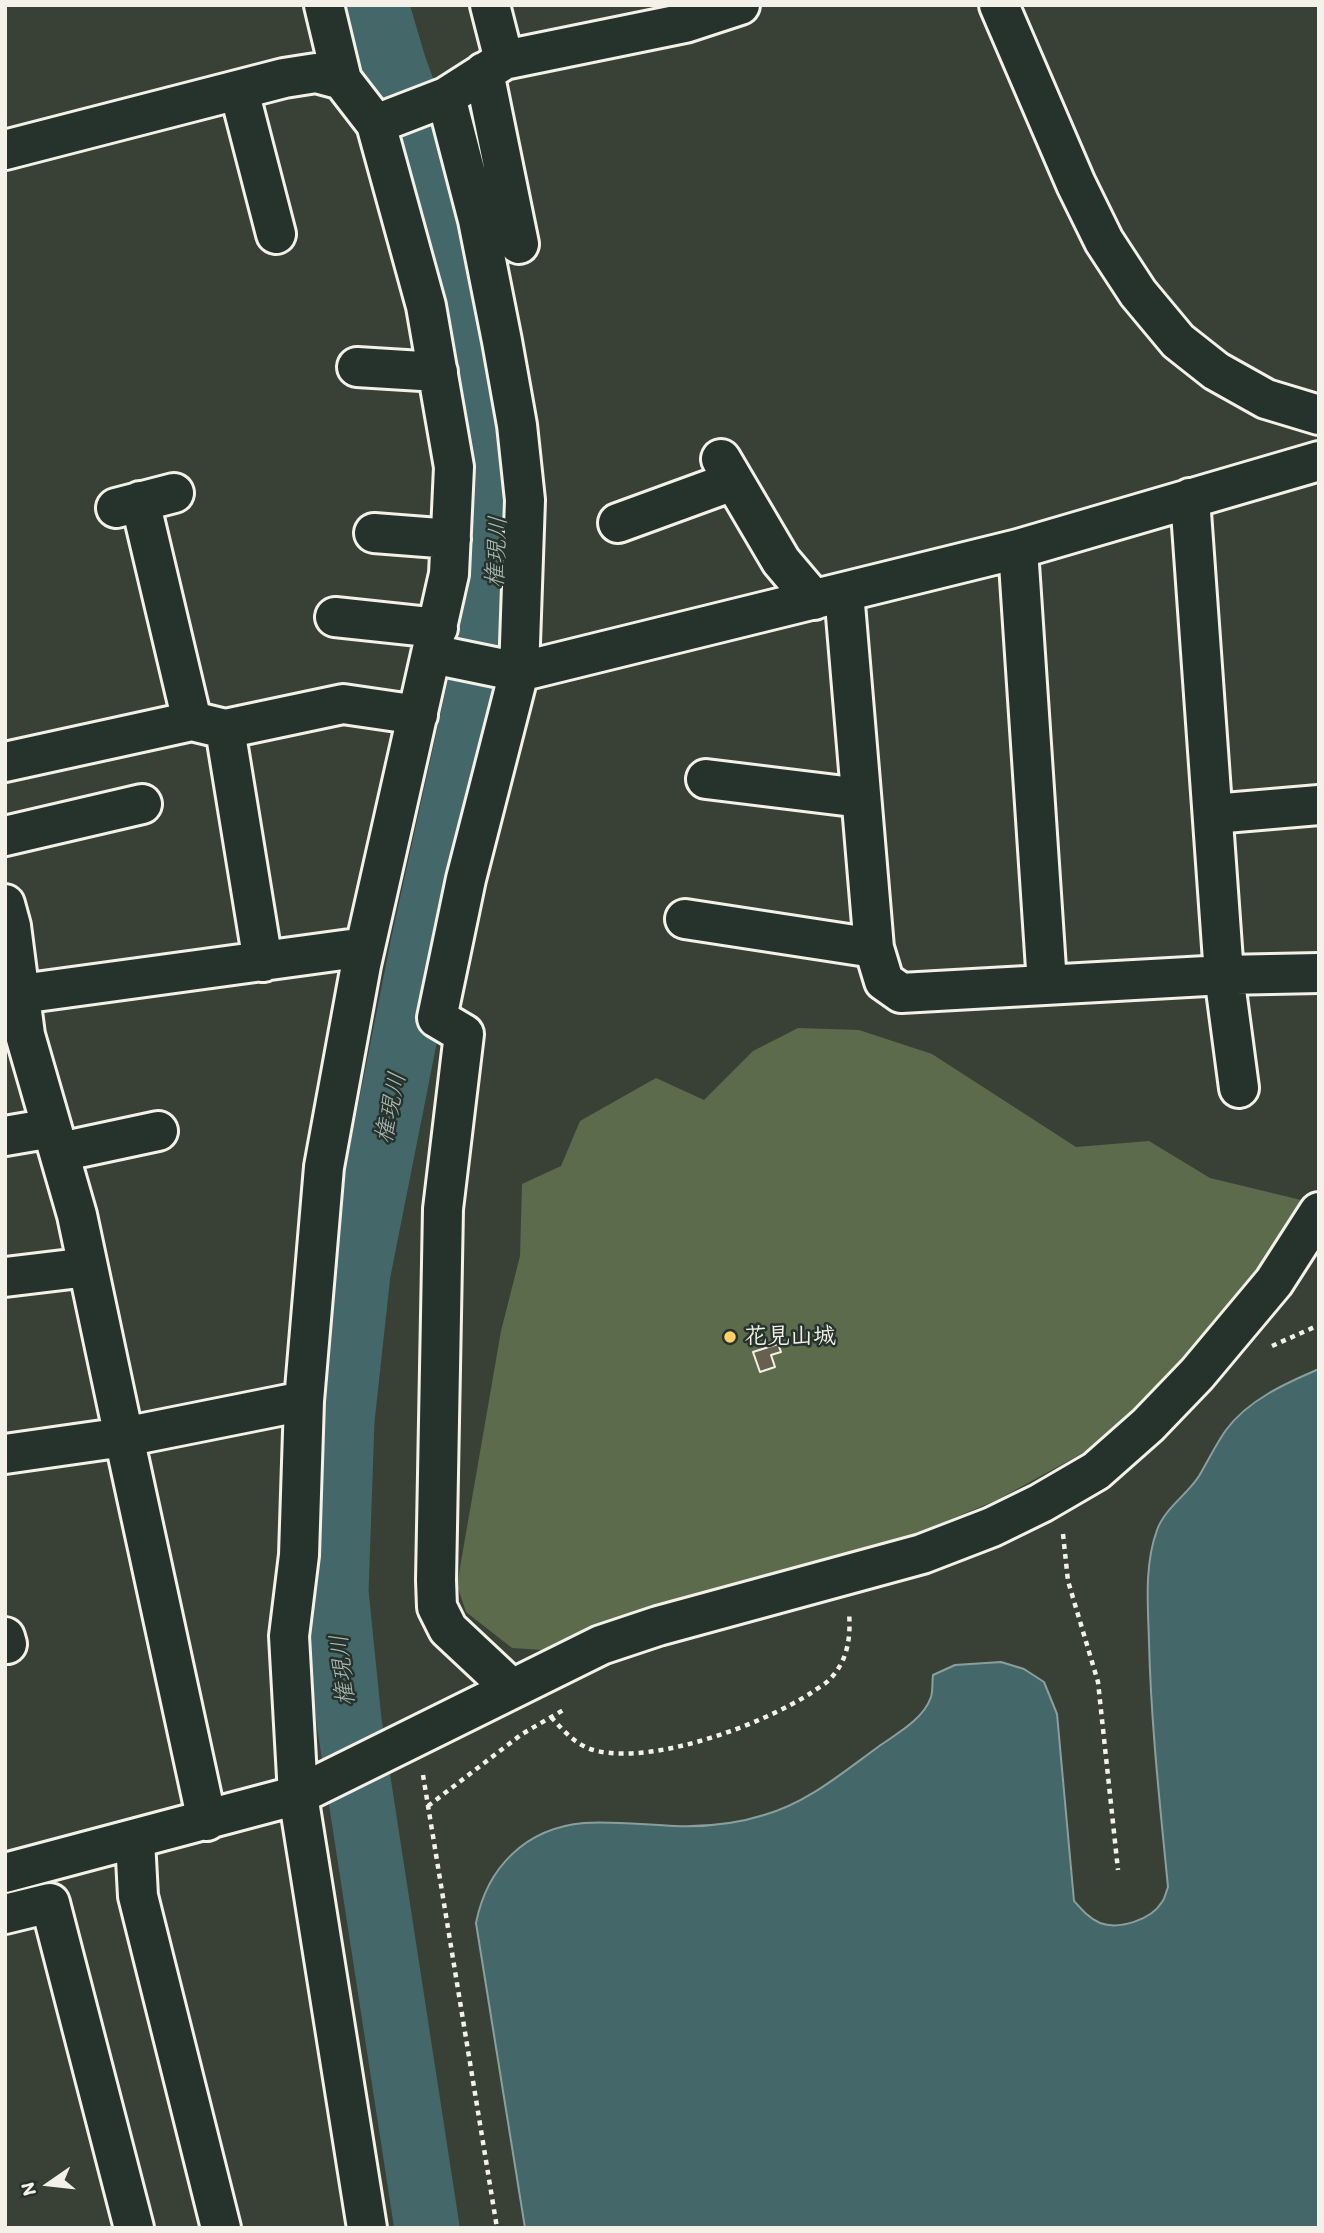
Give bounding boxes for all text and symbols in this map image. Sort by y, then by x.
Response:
water label: 権現川 [482,515,514,589]
water label: 権現川 [370,1070,414,1146]
place label: 花見山城 [744,1323,836,1351]
marker: 花見山城 [722,1329,738,1345]
water label: 権現川 [326,1633,362,1707]
north arrow [14,2149,84,2219]
text: N [15,2180,41,2198]

